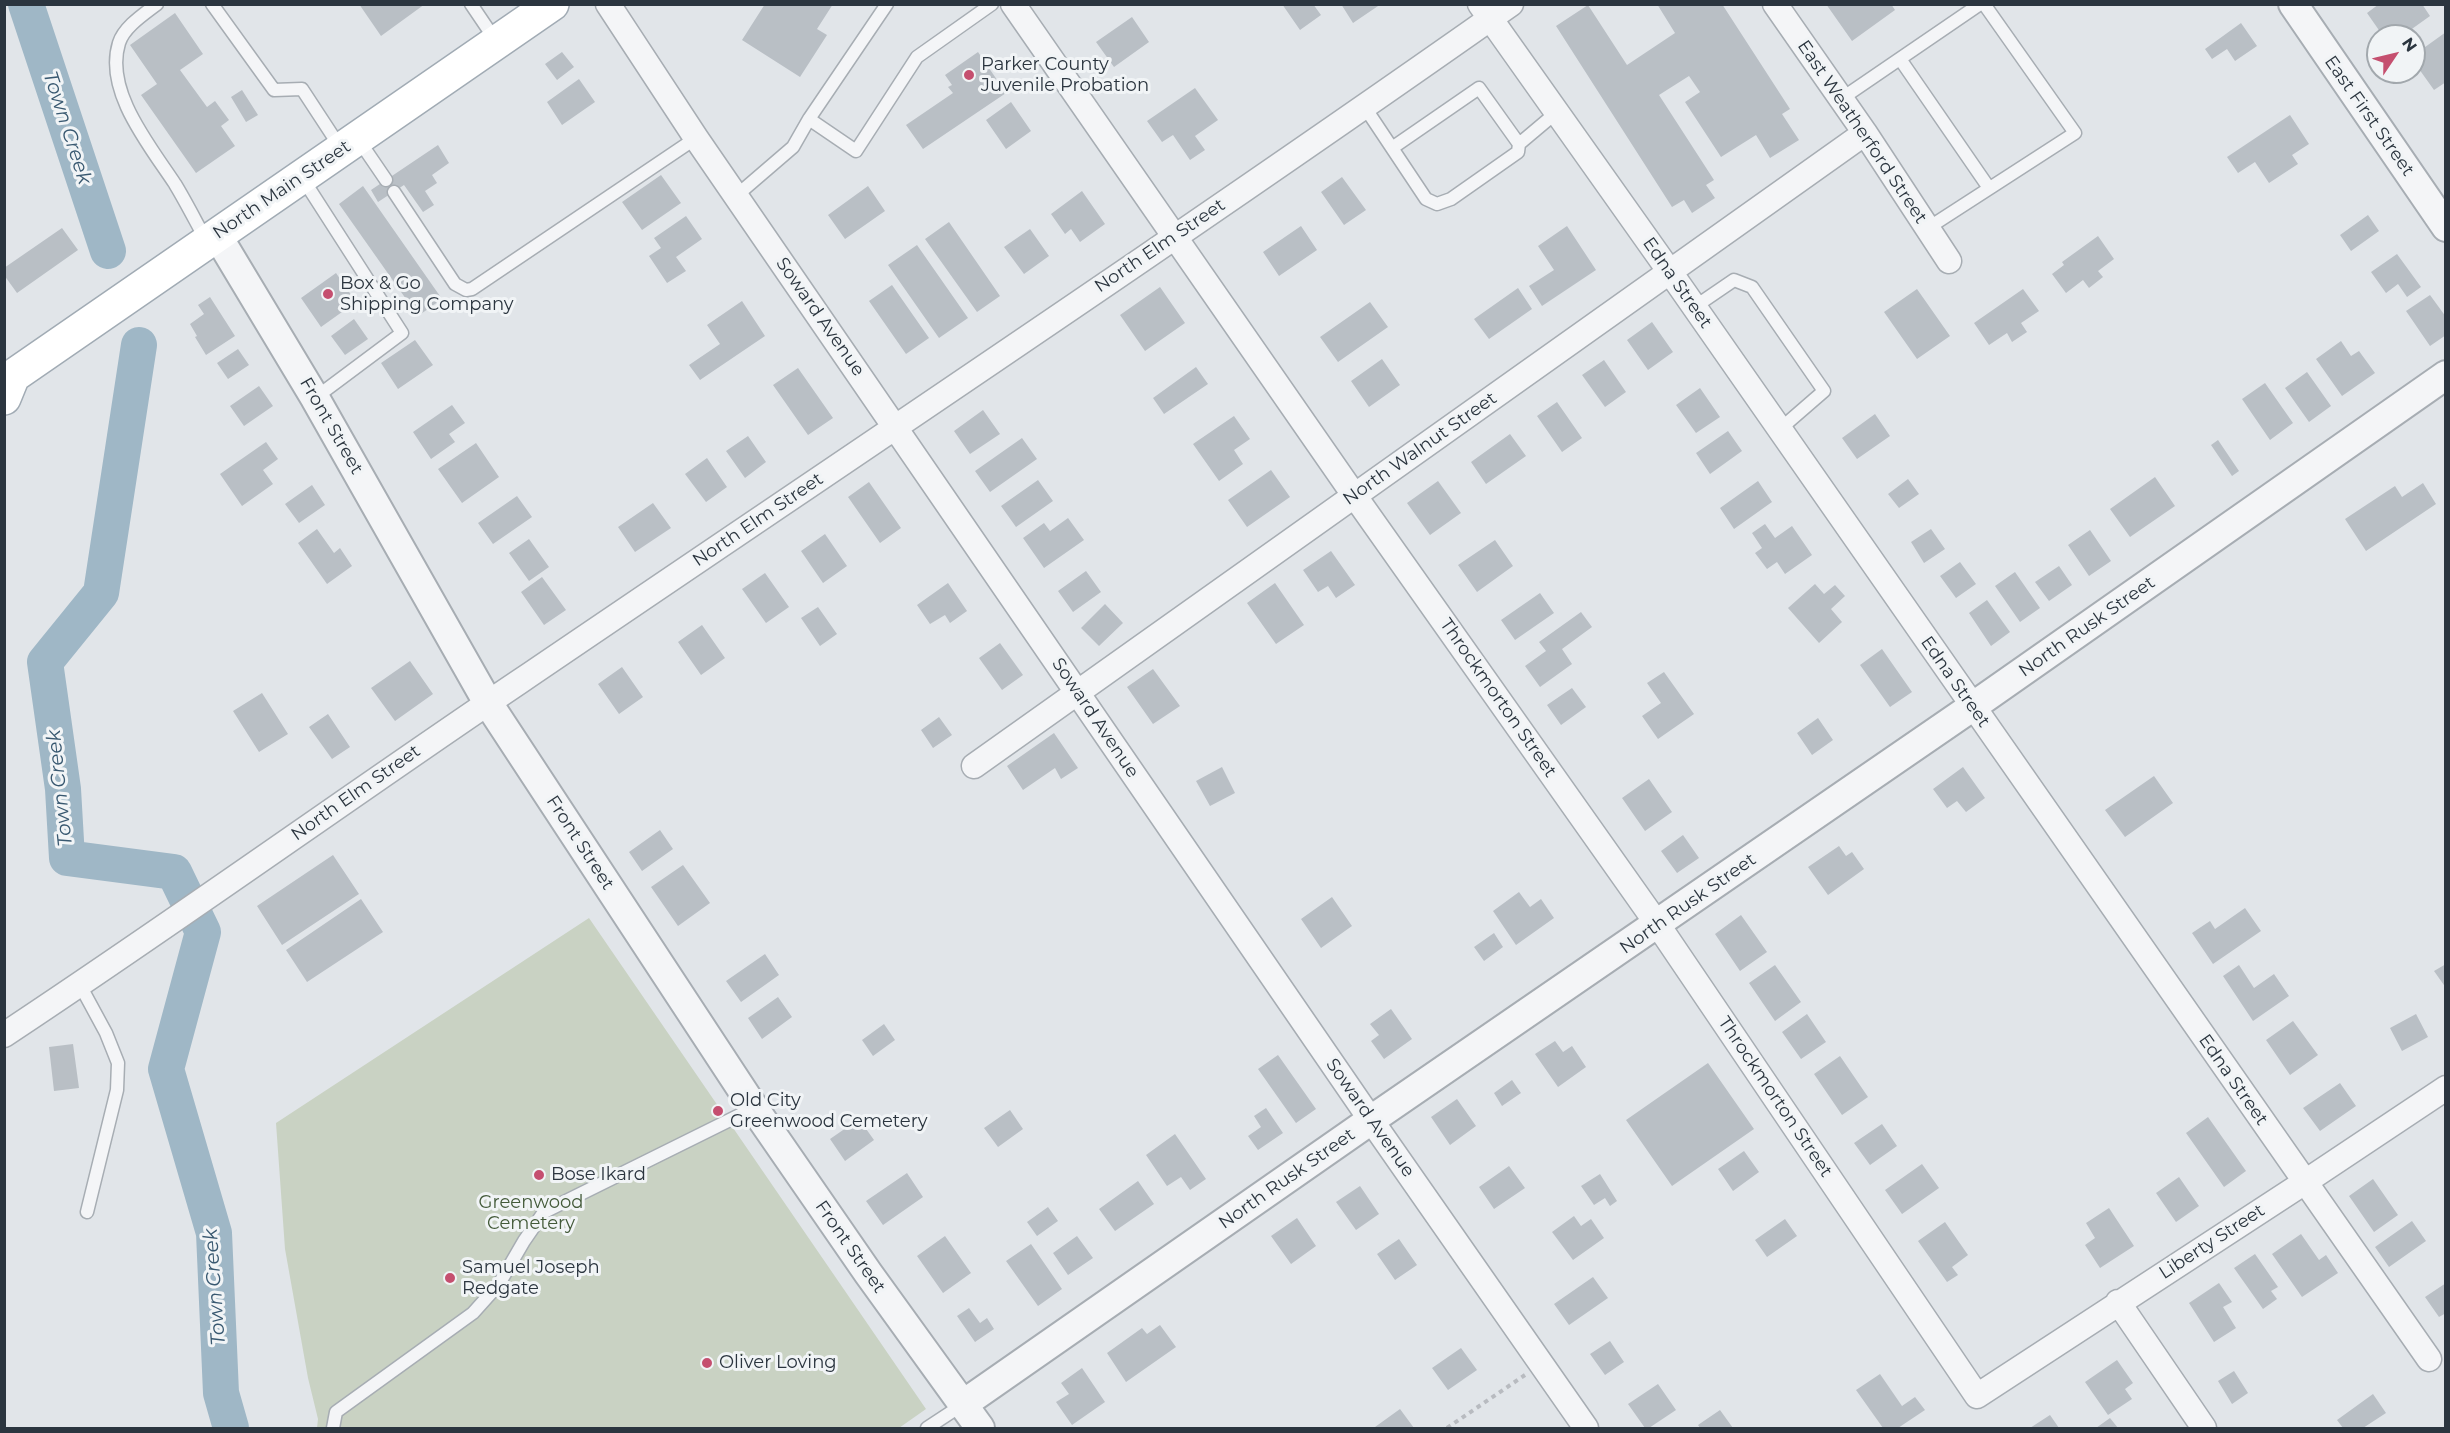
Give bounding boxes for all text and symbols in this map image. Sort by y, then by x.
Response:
north arrow [2366,24,2426,84]
text: N [2398,34,2421,55]
street label: East Weatherford Street [1792,36,1932,228]
street label: East First Street [2319,52,2419,180]
place label: Parker County Juvenile Probation [981,54,1149,97]
marker: Parker County Juvenile Probation [962,68,976,82]
water label: Town Creek [37,69,97,187]
street label: North Main Street [209,136,355,244]
street label: North Elm Street [1091,194,1229,298]
street label: Edna Street [1638,233,1716,333]
street label: Soward Avenue [771,253,869,381]
place label: Box & Go Shipping Company [340,273,514,316]
marker: Box & Go Shipping Company [321,287,335,301]
street label: Front Street [295,374,367,478]
street label: North Walnut Street [1339,388,1501,510]
street label: North Elm Street [689,468,827,572]
street label: North Rusk Street [2015,572,2159,682]
street label: Throckmorton Street [1435,614,1561,782]
street label: Edna Street [1916,632,1994,732]
street label: Soward Avenue [1047,654,1143,782]
water label: Town Creek [42,728,78,848]
street label: North Elm Street [287,740,425,846]
street label: Front Street [542,792,618,894]
street label: North Rusk Street [1616,849,1760,959]
street label: Throckmorton Street [1713,1013,1837,1181]
street label: Edna Street [2194,1030,2272,1130]
street label: Soward Avenue [1321,1054,1419,1182]
place label: Old City Greenwood Cemetery [730,1090,928,1132]
marker: Old City Greenwood Cemetery [711,1104,725,1118]
street label: North Rusk Street [1215,1124,1359,1234]
place label: Bose Ikard [551,1164,646,1186]
marker: Bose Ikard [532,1168,546,1182]
park label: Greenwood Cemetery [479,1192,583,1234]
street label: Front Street [810,1197,890,1297]
street label: Liberty Street [2155,1200,2269,1284]
water label: Town Creek [199,1228,231,1346]
place label: Samuel Joseph Redgate [462,1257,600,1300]
marker: Samuel Joseph Redgate [443,1271,457,1285]
place label: Oliver Loving [719,1352,837,1374]
marker: Oliver Loving [700,1356,714,1370]

